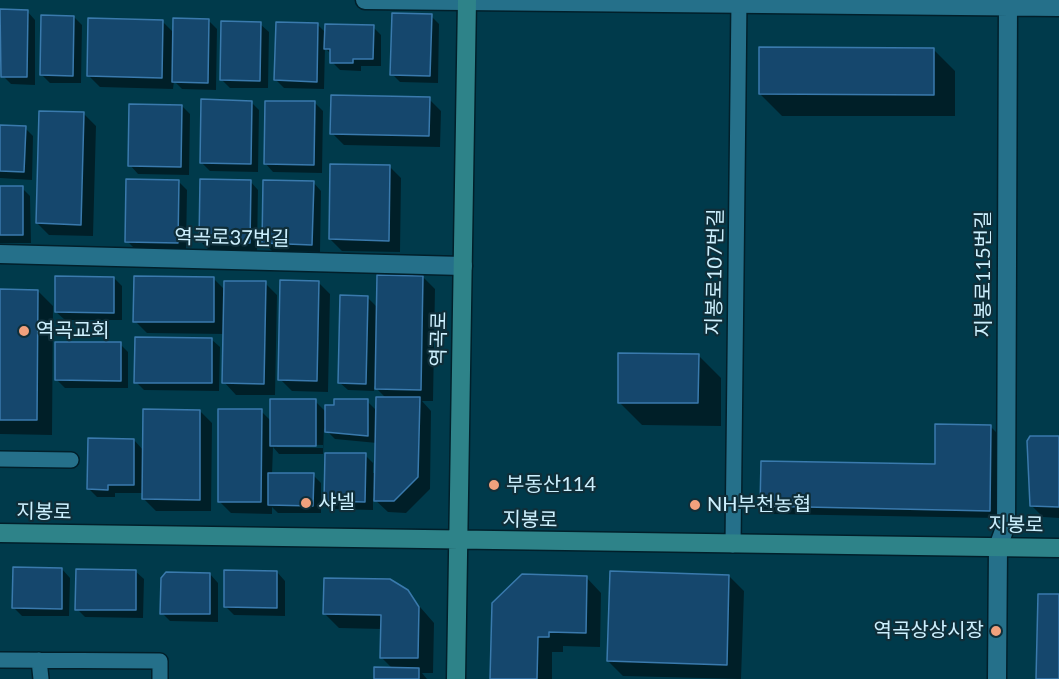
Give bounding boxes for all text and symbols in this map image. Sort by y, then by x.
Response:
street label: 지봉로107번길 [702,208,728,336]
street label: 지봉로115번길 [972,211,996,337]
street label: 역곡로37번길 [174,225,290,251]
street label: 역곡로 [427,311,451,367]
place label: 역곡교회 [36,319,110,343]
marker: 역곡교회 [17,324,31,338]
place label: 부동산114 [506,473,596,497]
marker: 부동산114 [487,478,501,492]
place label: 샤넬 [318,491,355,515]
place label: NH부천농협 [707,493,811,517]
marker: 샤넬 [299,496,313,510]
marker: NH부천농협 [688,498,702,512]
street label: 지봉로 [16,500,72,524]
street label: 지봉로 [502,508,558,532]
street label: 지봉로 [988,513,1044,537]
place label: 역곡상상시장 [874,619,984,643]
marker: 역곡상상시장 [989,624,1003,638]

